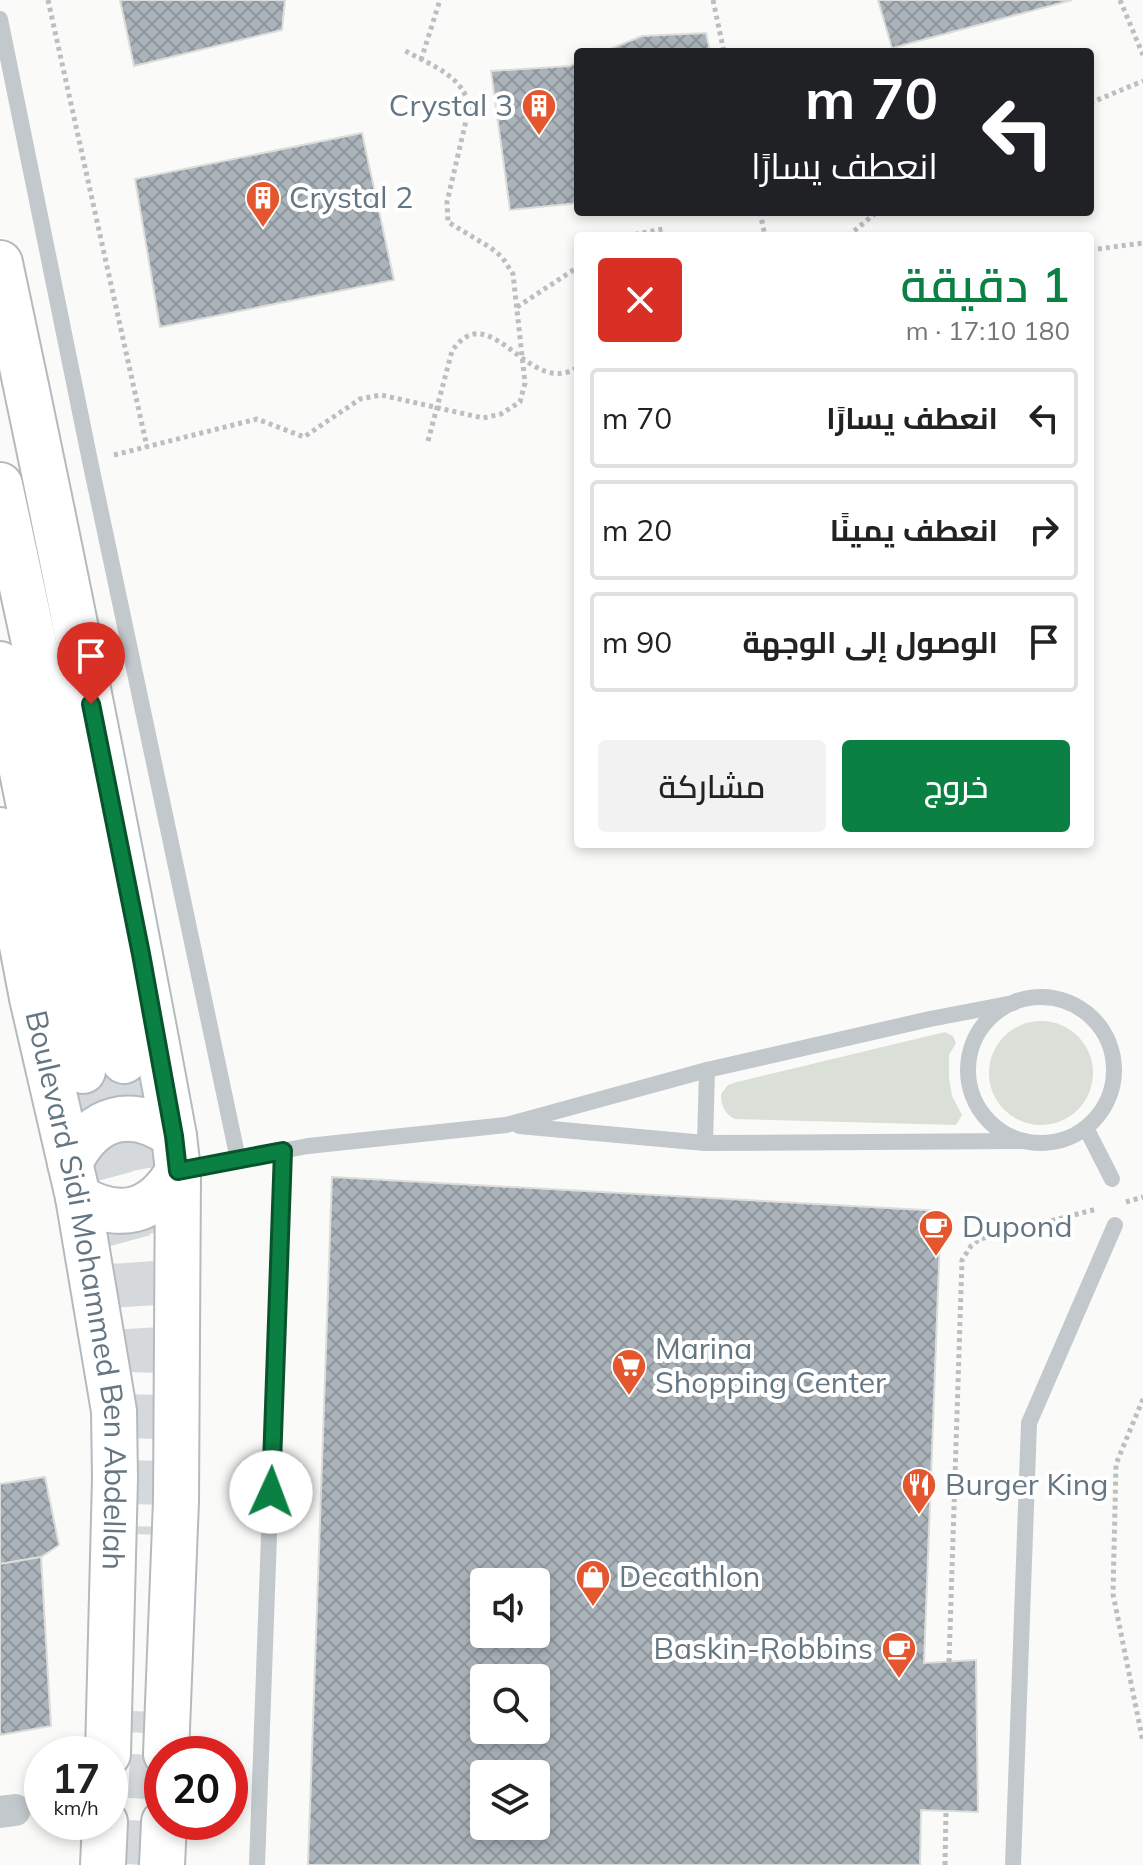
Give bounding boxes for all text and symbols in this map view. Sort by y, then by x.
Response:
text: 70 m [805,63,938,133]
icon: left [966,80,1070,184]
place label: Crystal 3 [389,86,513,124]
building icon: Crystal 3 [520,87,558,137]
text: انعطف يسارًا [751,143,938,188]
place label: Crystal 2 [289,178,413,216]
building icon: Crystal 2 [244,179,282,229]
text: 1 دقيقة [901,254,1070,314]
button: close [598,258,682,342]
text: 180 m · 17:10 [906,314,1070,347]
icon: left [1022,396,1066,440]
text: 70 m [602,399,672,437]
text: انعطف يسارًا [826,399,998,437]
icon: right [1022,508,1066,552]
text: 20 m [602,511,672,549]
text: انعطف يمينًا [830,511,998,549]
icon: arrive [1022,620,1066,664]
pin [57,622,125,704]
text: 90 m [602,623,672,661]
text: الوصول إلى الوجهة [743,623,998,661]
icon: arrive [69,634,113,678]
button: مشاركة [598,740,826,832]
button: خروج [842,740,1070,832]
street label: Boulevard Sidi Mohammed Ben Abdellah [18,1007,135,1571]
place label: Dupond [962,1207,1072,1245]
cafe icon: Dupond [917,1208,955,1258]
place label: Marina Shopping Center [655,1329,886,1401]
supermarket icon: Marina Shopping Center [610,1347,648,1397]
position arrow [229,1450,313,1534]
place label: Burger King [945,1465,1108,1503]
restaurant icon: Burger King [900,1466,938,1516]
place label: Decathlon [619,1557,760,1595]
shop icon: Decathlon [574,1558,612,1608]
map controls [470,1568,550,1840]
button: sound [470,1568,550,1648]
place label: Baskin-Robbins [654,1629,873,1667]
cafe icon: Baskin-Robbins [880,1630,918,1680]
button: search [470,1664,550,1744]
speed limit sign: 20 [144,1736,248,1840]
text: 17 [52,1753,100,1803]
button: layers [470,1760,550,1840]
text: km/h [53,1795,99,1820]

